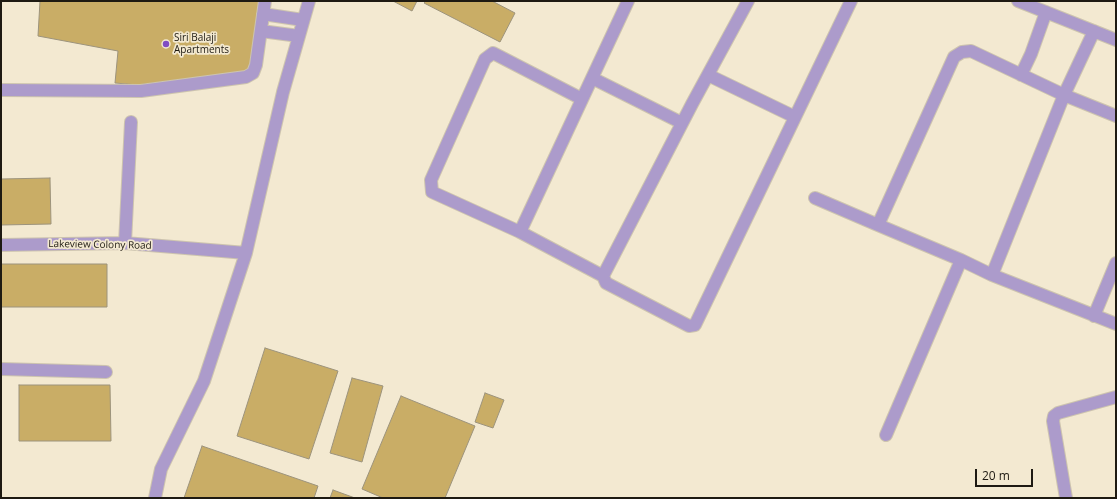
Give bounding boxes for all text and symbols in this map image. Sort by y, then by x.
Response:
place label: Siri Balaji Apartments [174,32,229,56]
marker: Siri Balaji Apartments [161,39,171,49]
street label: Lakeview Colony Road [48,238,152,252]
scale bar [977,461,1035,487]
text: 20 m [982,467,1010,484]

